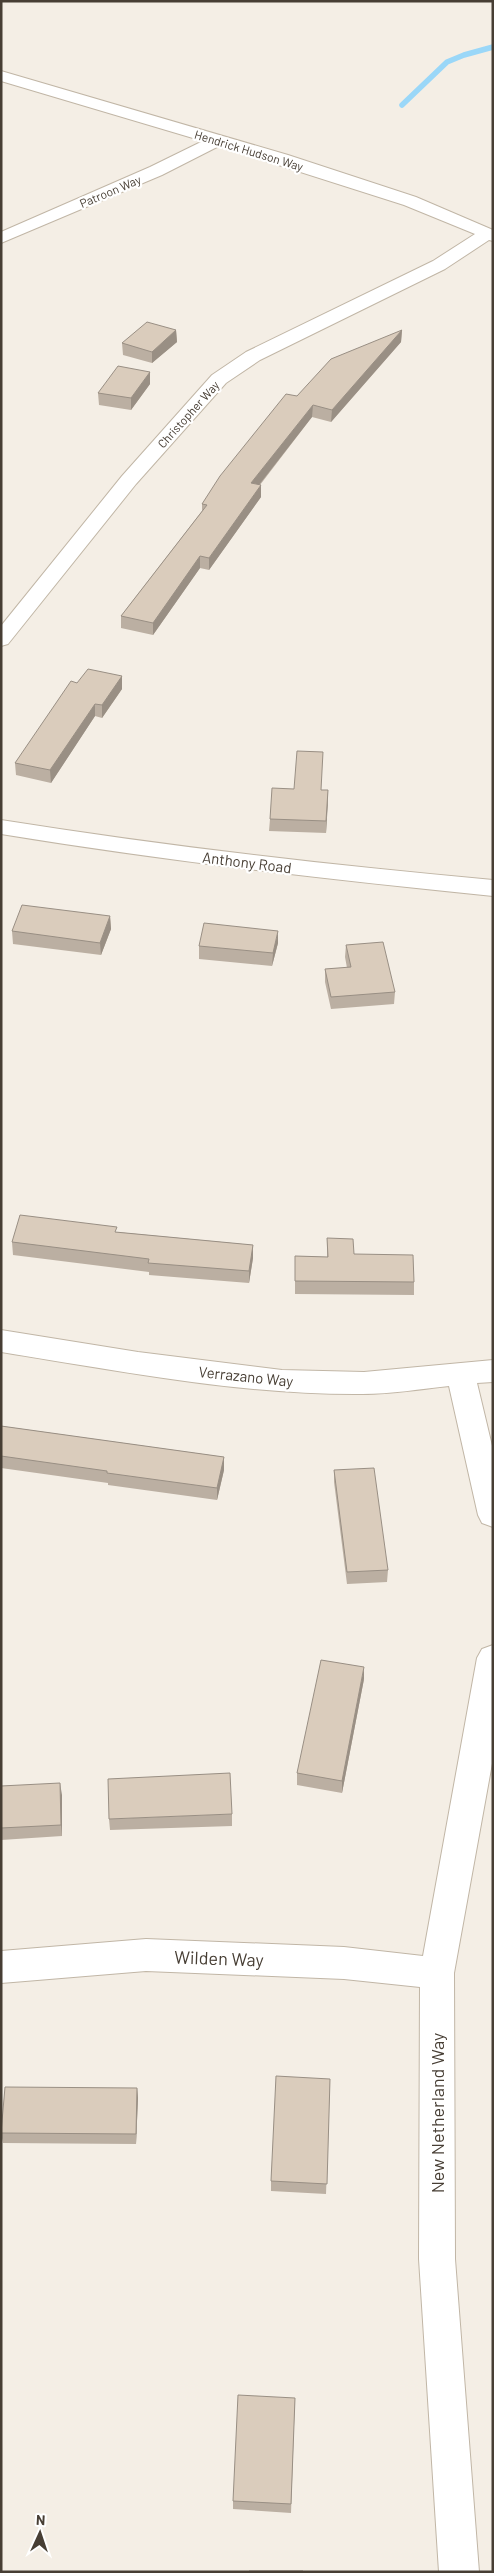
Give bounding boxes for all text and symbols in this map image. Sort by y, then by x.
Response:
street label: Hendrick Hudson Way [193,127,305,173]
street label: Patroon Way [77,172,143,210]
street label: Christopher Way [154,377,222,450]
street label: Anthony Road [201,848,293,876]
street label: Verrazano Way [198,1362,294,1390]
street label: Wilden Way [174,1945,264,1971]
street label: New Netherland Way [426,2033,448,2193]
north arrow [15,2508,65,2558]
text: N [36,2511,46,2528]

